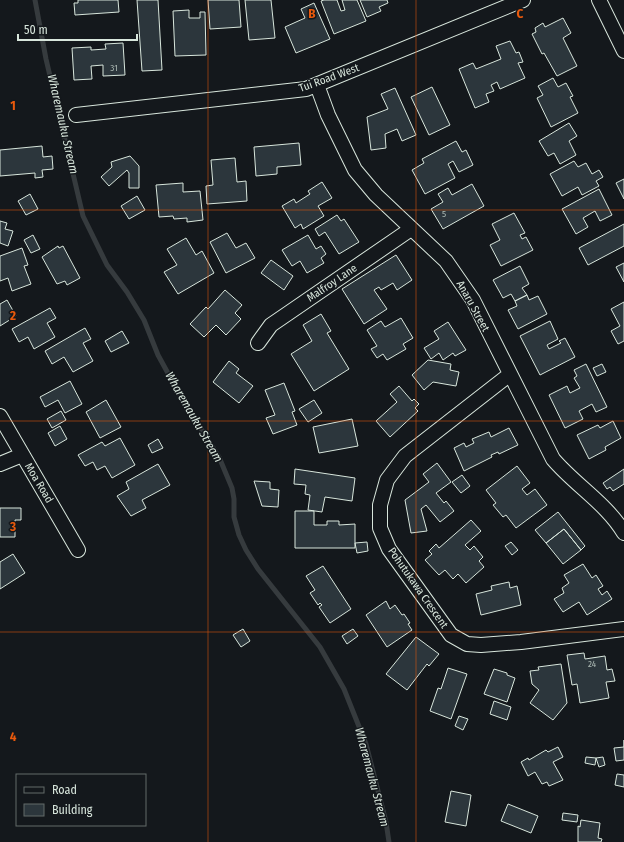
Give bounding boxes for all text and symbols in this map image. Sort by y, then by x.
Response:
text: B [308,6,316,21]
text: C [517,6,524,21]
scale bar [18,16,137,42]
text: 50 m [24,23,48,37]
street label: Tui Road West [297,61,361,95]
house number: 31 [110,63,118,73]
water label: Wharemauku Stream [45,73,81,175]
text: 1 [10,98,16,113]
house number: 5 [442,209,446,219]
street label: Malfroy Lane [305,262,359,304]
street label: Anaru Street [454,278,493,334]
text: 2 [9,308,16,323]
water label: Wharemauku Stream [162,369,226,465]
street label: Moa Road [22,461,56,505]
text: 3 [9,519,16,534]
street label: Pohutukawa Crescent [385,545,451,631]
house number: 24 [588,659,597,669]
water label: Wharemauku Stream [352,726,392,828]
text: 4 [10,729,17,744]
legend [16,774,146,826]
text: Road [52,783,77,797]
text: Building [52,803,93,817]

